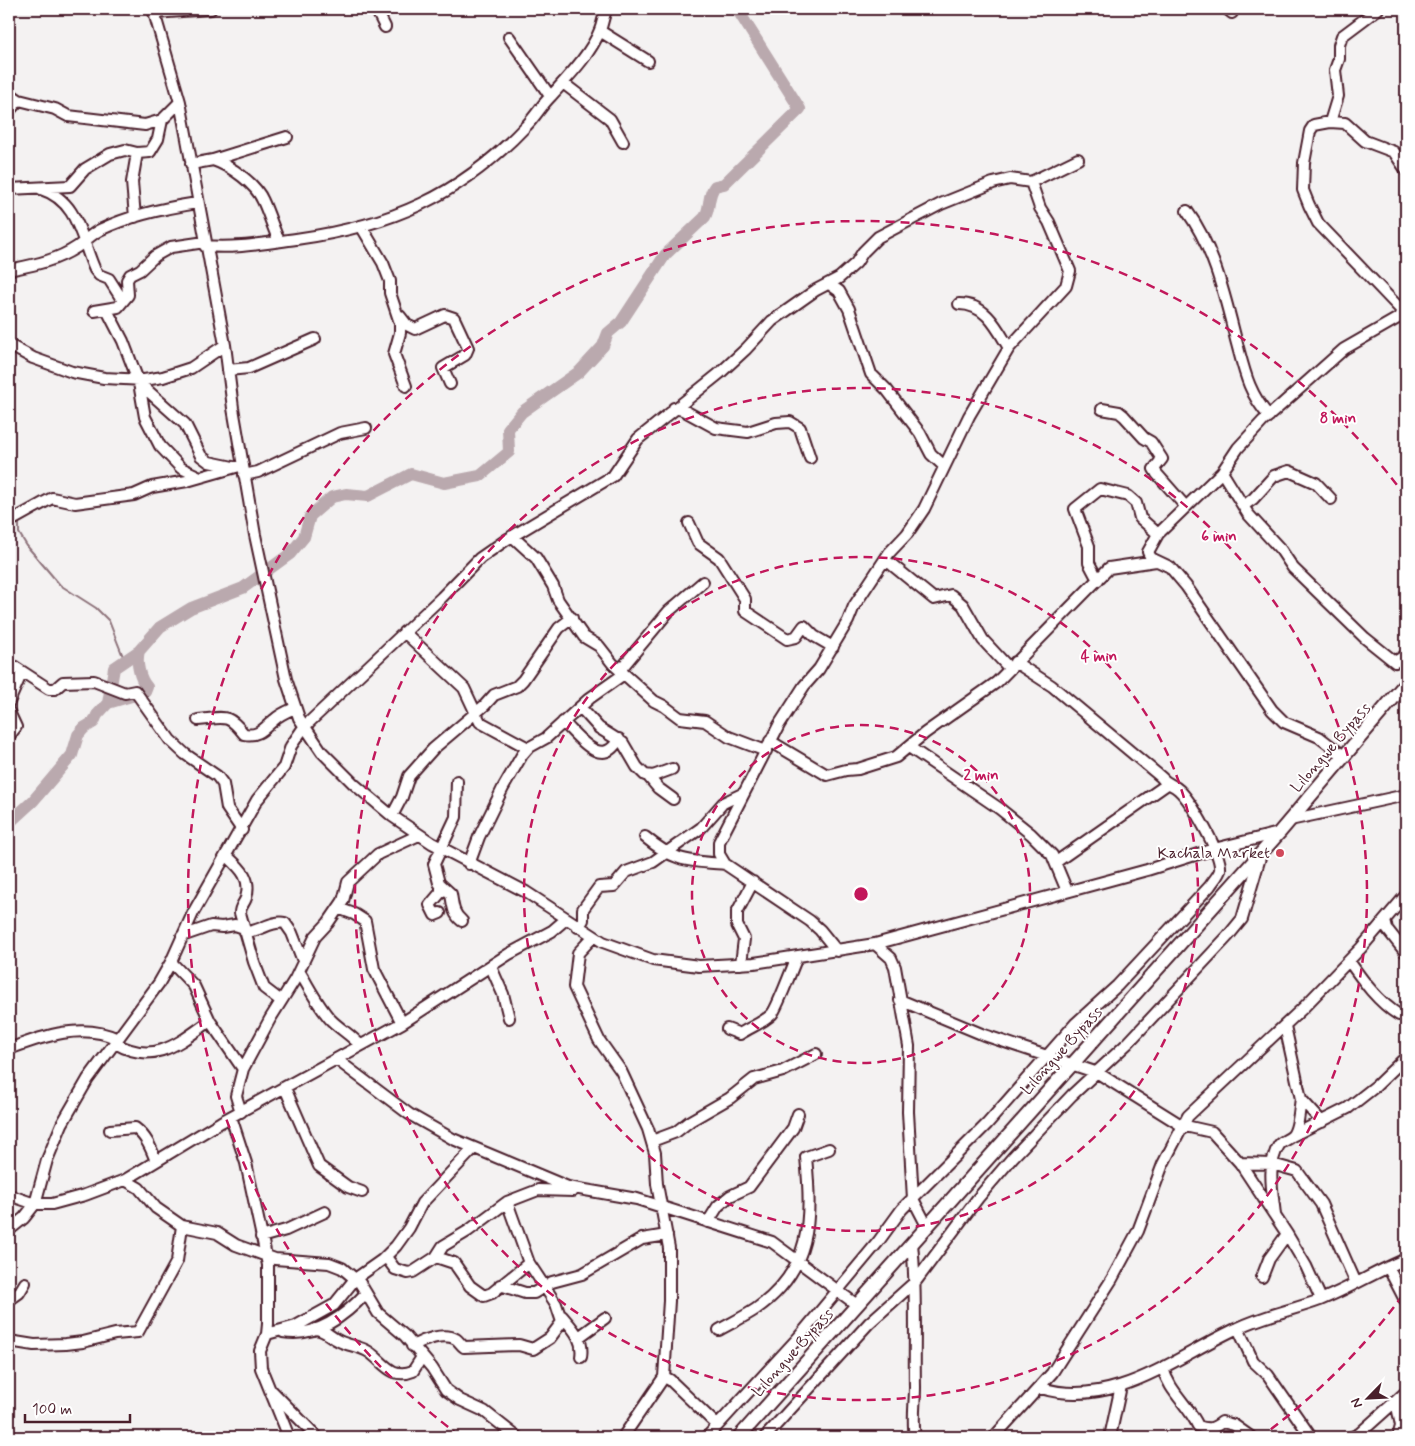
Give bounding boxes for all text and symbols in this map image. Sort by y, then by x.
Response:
text: 8 min [1320,409,1356,429]
text: 6 min [1201,527,1237,547]
text: 4 min [1081,647,1117,667]
street label: Lilongwe Bypass [1286,699,1376,797]
text: 2 min [963,766,999,786]
place label: Kachala Market [1157,843,1270,864]
marker: Kachala Market [1274,847,1286,859]
centre of rings [852,885,870,903]
street label: Lilongwe Bypass [1017,1002,1107,1100]
street label: Lilongwe Bypass [748,1304,838,1402]
north arrow [1342,1374,1392,1424]
scale bar [25,1391,130,1423]
text: N [1347,1395,1367,1411]
text: 100 m [32,1400,72,1420]

